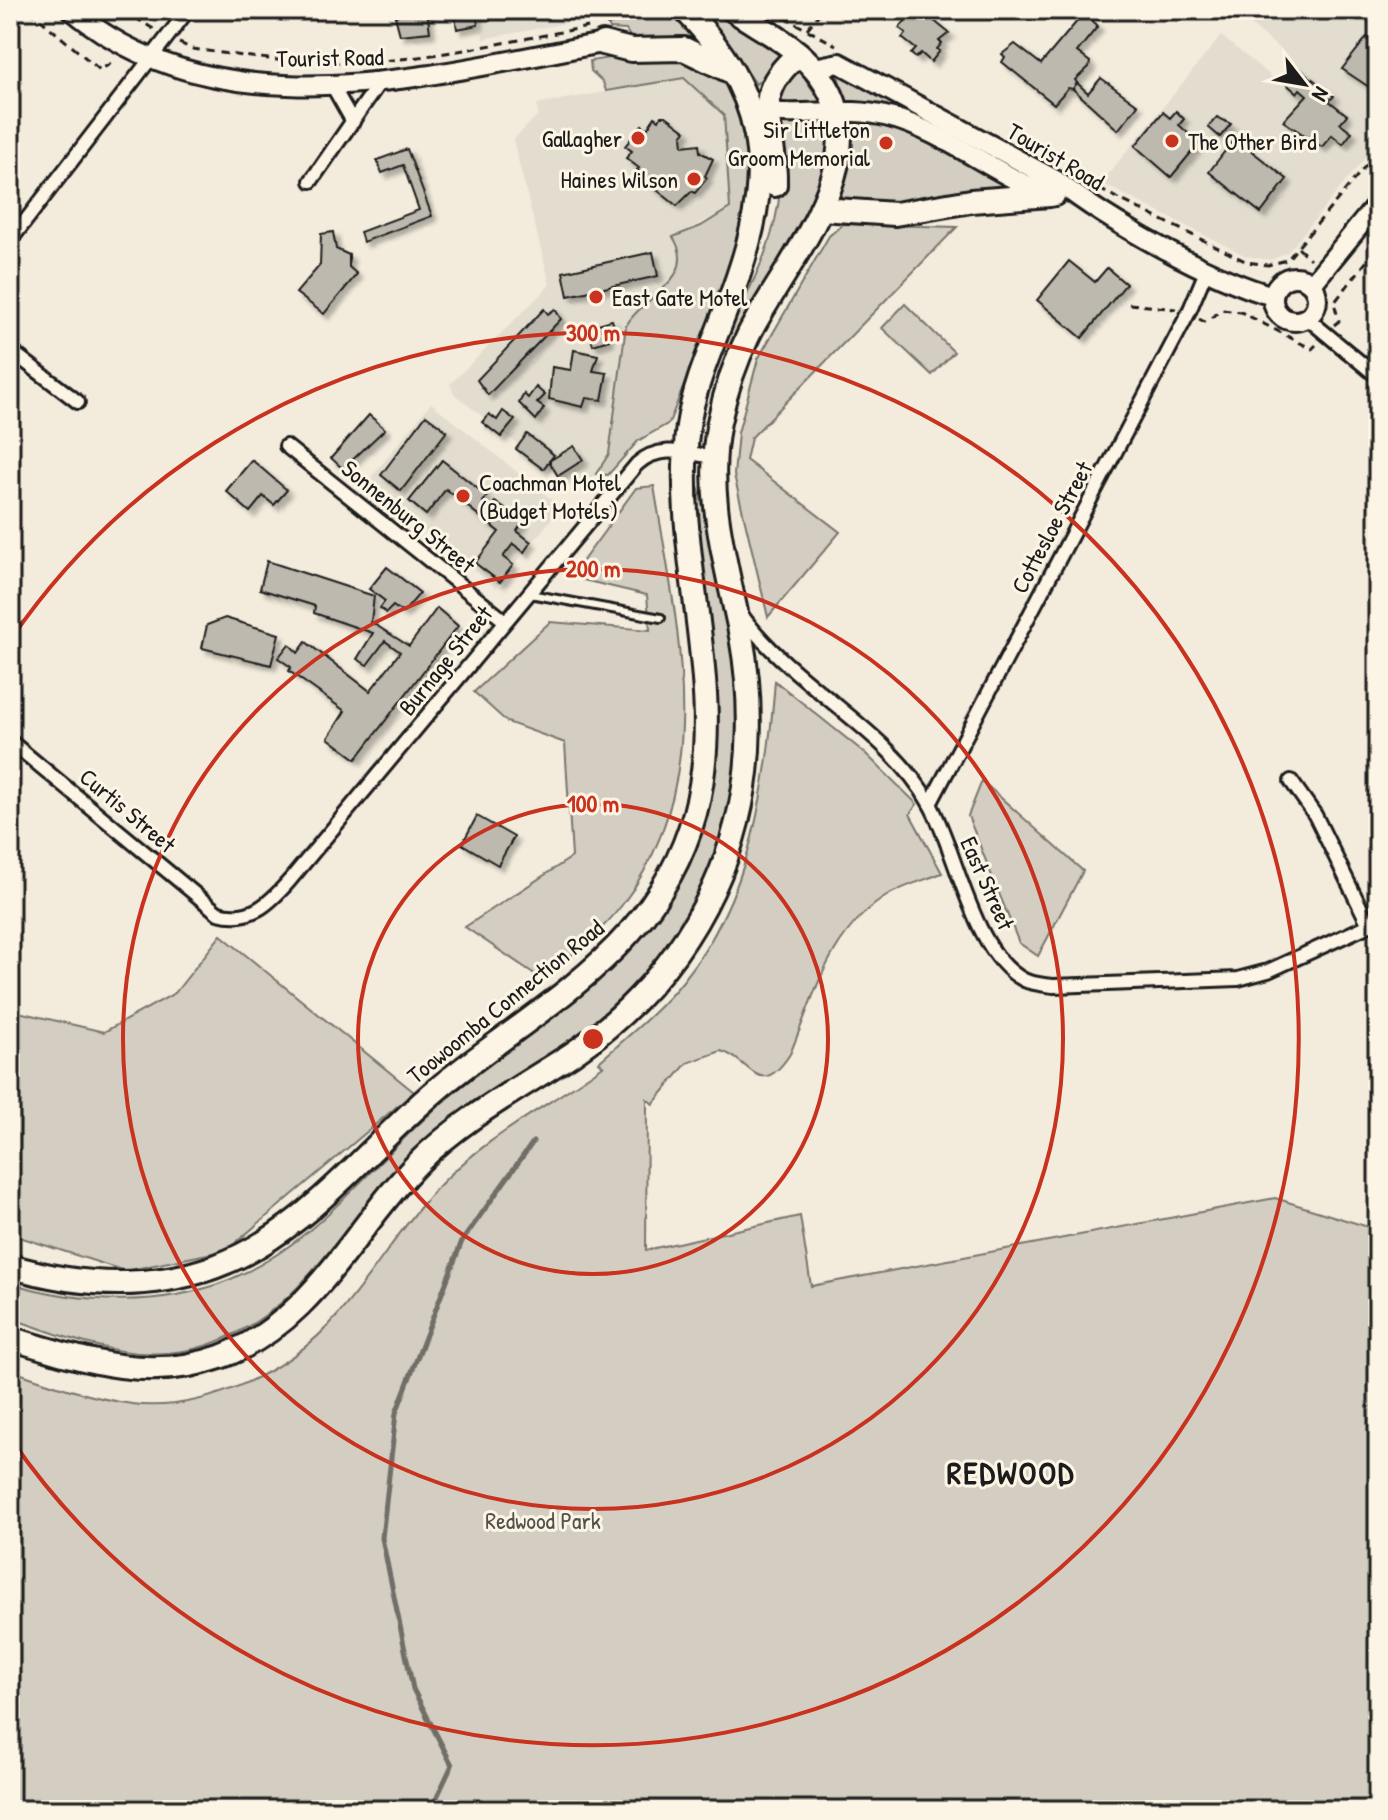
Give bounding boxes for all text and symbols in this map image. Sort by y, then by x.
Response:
street label: Tourist Road [276,40,384,74]
north arrow [1264,44,1344,124]
text: N [1305,82,1337,107]
place label: Sir Littleton Groom Memorial [728,113,871,173]
street label: Tourist Road [1002,115,1110,197]
place label: Gallagher [542,122,622,154]
place label: The Other Bird [1188,125,1317,157]
marker: Gallagher [629,129,647,147]
marker: The Other Bird [1163,132,1181,150]
marker: Sir Littleton Groom Memorial [877,134,895,152]
place label: Haines Wilson [561,163,678,195]
marker: Haines Wilson [685,170,703,188]
place label: East Gate Motel [612,281,748,313]
marker: East Gate Motel [587,288,605,306]
text: 300 m [566,316,620,348]
street label: Sonnenburg Street [335,452,483,580]
street label: Cottesloe Street [1003,455,1100,599]
place label: Coachman Motel (Budget Motels) [479,466,621,526]
marker: Coachman Motel (Budget Motels) [454,487,472,505]
text: 200 m [566,552,620,584]
street label: Burnage Street [391,598,500,722]
street label: Curtis Street [73,760,183,860]
text: 100 m [567,787,619,819]
street label: East Street [953,831,1023,935]
street label: Toowoomba Connection Road [400,912,610,1090]
centre of rings [579,1025,607,1053]
district label: REDWOOD [947,1451,1075,1494]
park label: Redwood Park [485,1504,601,1536]

